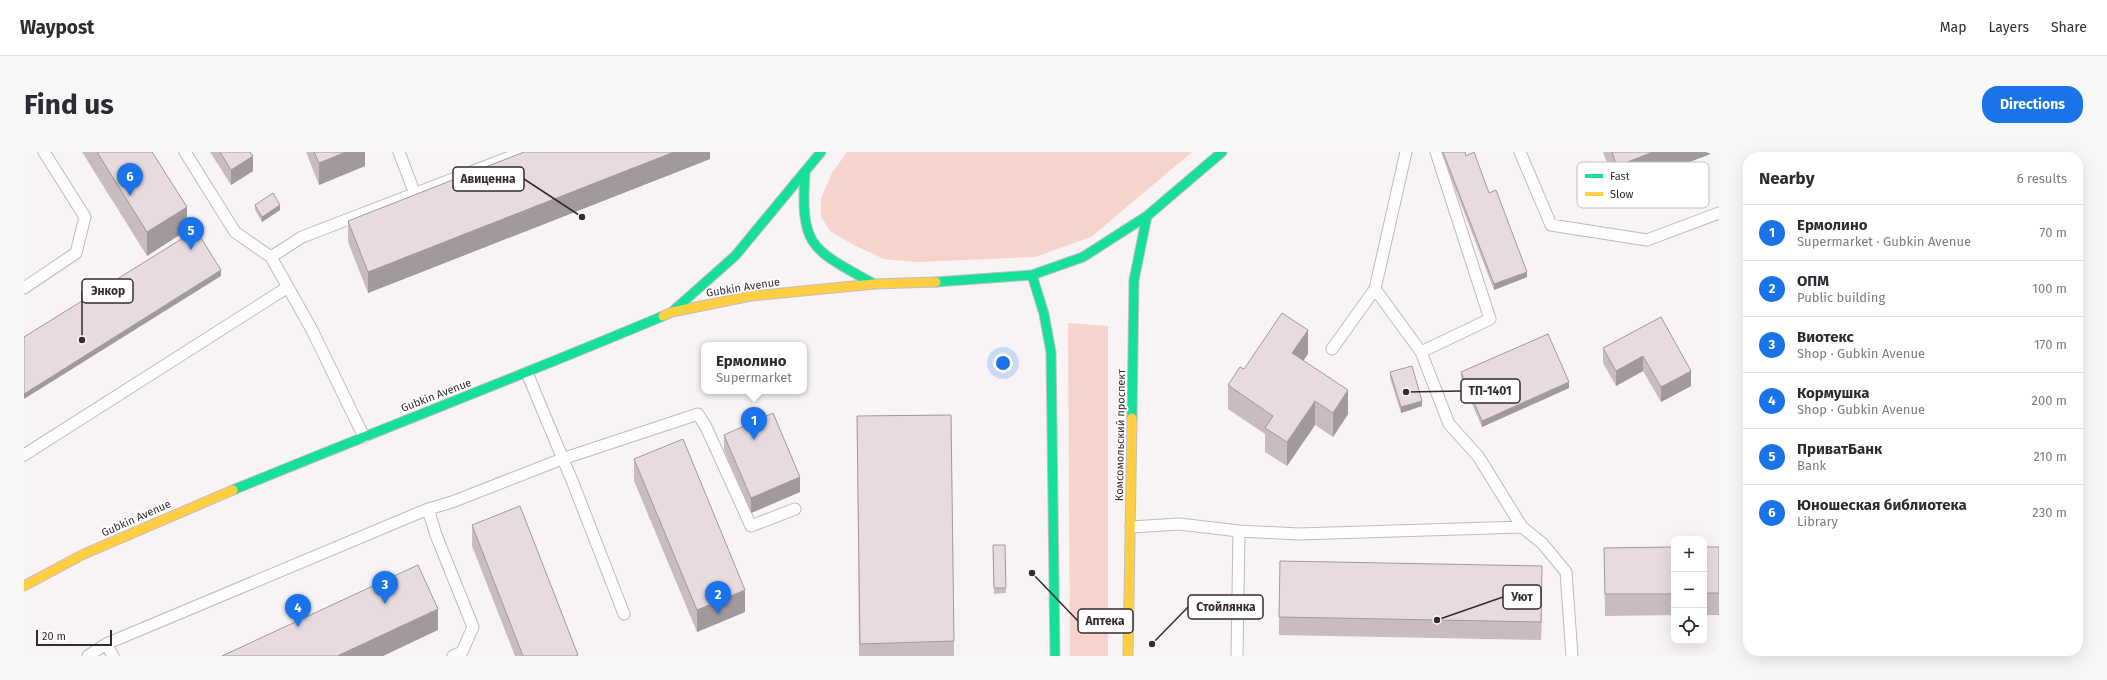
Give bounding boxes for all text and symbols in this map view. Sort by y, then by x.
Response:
text: Waypost [20,16,94,39]
text: Map [1940,19,1966,36]
text: Layers [1988,19,2029,36]
text: Share [2051,19,2087,36]
button: Directions [1982,86,2083,123]
text: Find us [24,88,114,121]
legend [1577,162,1709,208]
pin: 6 [117,163,143,196]
callout: Авиценна [453,167,524,191]
text: Nearby [1759,168,1814,189]
text: Fast [1610,170,1630,183]
text: 6 results [2017,171,2067,186]
text: Авиценна [459,172,516,186]
text: Slow [1610,188,1634,201]
text: Ермолино [1797,216,1868,234]
pin: 5 [178,217,204,250]
text: 1 [1769,225,1775,240]
text: 70 m [2040,225,2067,240]
text: Supermarket · Gubkin Avenue [1797,234,1971,249]
text: ОПМ [1797,272,1829,290]
street label: Gubkin Avenue [705,275,781,300]
callout: Энкор [82,279,133,303]
text: 2 [1769,281,1775,296]
text: 100 m [2032,281,2067,296]
text: Энкор [91,284,125,298]
text: Public building [1797,290,1885,305]
text: Виотекс [1797,328,1854,346]
text: 3 [1769,337,1775,352]
text: 170 m [2034,337,2067,352]
popup [701,342,807,394]
text: Shop · Gubkin Avenue [1797,346,1925,361]
text: Ермолино [716,352,787,370]
your location [993,353,1013,373]
street label: Комсомольский проспект [1113,369,1128,501]
text: Supermarket [716,370,792,385]
street label: Gubkin Avenue [399,376,473,415]
callout: ТП-1401 [1461,379,1520,403]
text: ТП-1401 [1468,384,1512,398]
text: Кормушка [1797,384,1869,402]
text: 4 [1768,393,1776,408]
text: 200 m [2031,393,2067,408]
text: Shop · Gubkin Avenue [1797,402,1925,417]
pin: 1 [741,407,767,440]
text: ПриватБанк [1797,440,1882,458]
text: 5 [1769,449,1775,464]
text: 210 m [2033,449,2067,464]
text: Bank [1797,458,1826,473]
text: Юношеская библиотека [1797,496,1967,514]
street label: Gubkin Avenue [100,497,173,540]
text: 6 [1768,505,1776,520]
text: 230 m [2032,505,2067,520]
text: Library [1797,514,1838,529]
map controls [1671,536,1707,644]
button: + [1671,536,1707,572]
pin: 3 [372,571,398,604]
button: − [1671,572,1707,608]
pin: 2 [705,581,731,614]
callout: Уют [1503,585,1541,609]
text: Уют [1510,590,1533,604]
pin: 4 [285,594,311,627]
callout: Стойлянка [1188,595,1263,619]
text: Стойлянка [1196,600,1256,614]
button: locate [1671,608,1707,644]
callout: Аптека [1078,609,1133,633]
text: Аптека [1084,614,1125,628]
scale bar [36,628,112,647]
text: 20 m [42,630,66,643]

